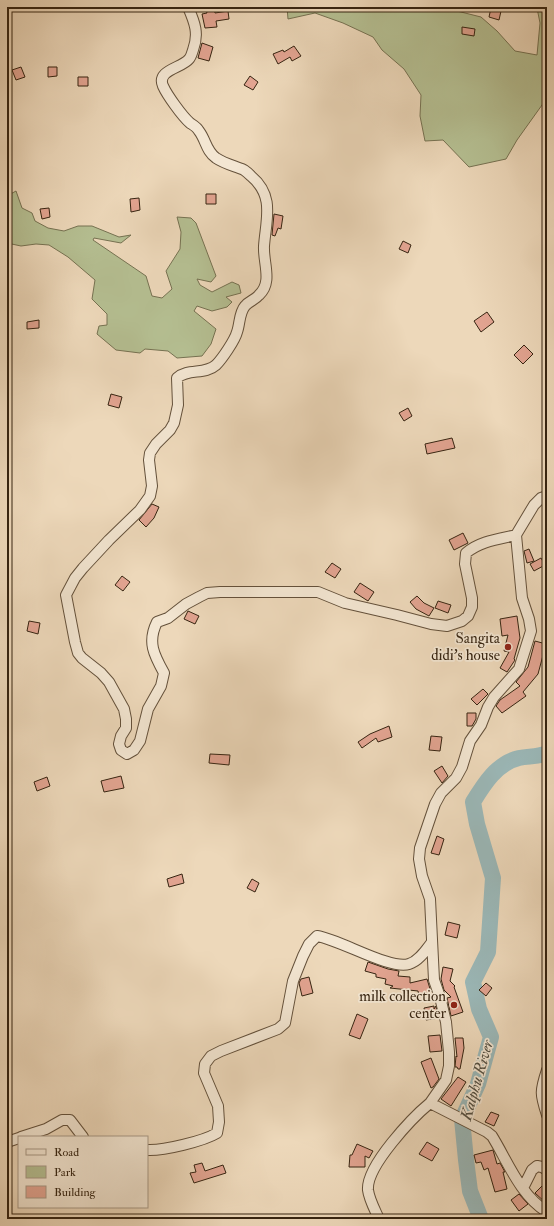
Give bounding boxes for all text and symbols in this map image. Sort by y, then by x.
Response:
place label: Sangita didi's house [431,629,501,665]
marker: Sangita didi's house [503,642,513,652]
place label: milk collection center [359,987,446,1023]
marker: milk collection center [449,1000,459,1010]
water label: Kalphu River [456,1037,498,1124]
legend [18,1136,148,1208]
text: Road [54,1145,79,1160]
text: Park [54,1165,76,1180]
text: Building [54,1185,97,1200]

